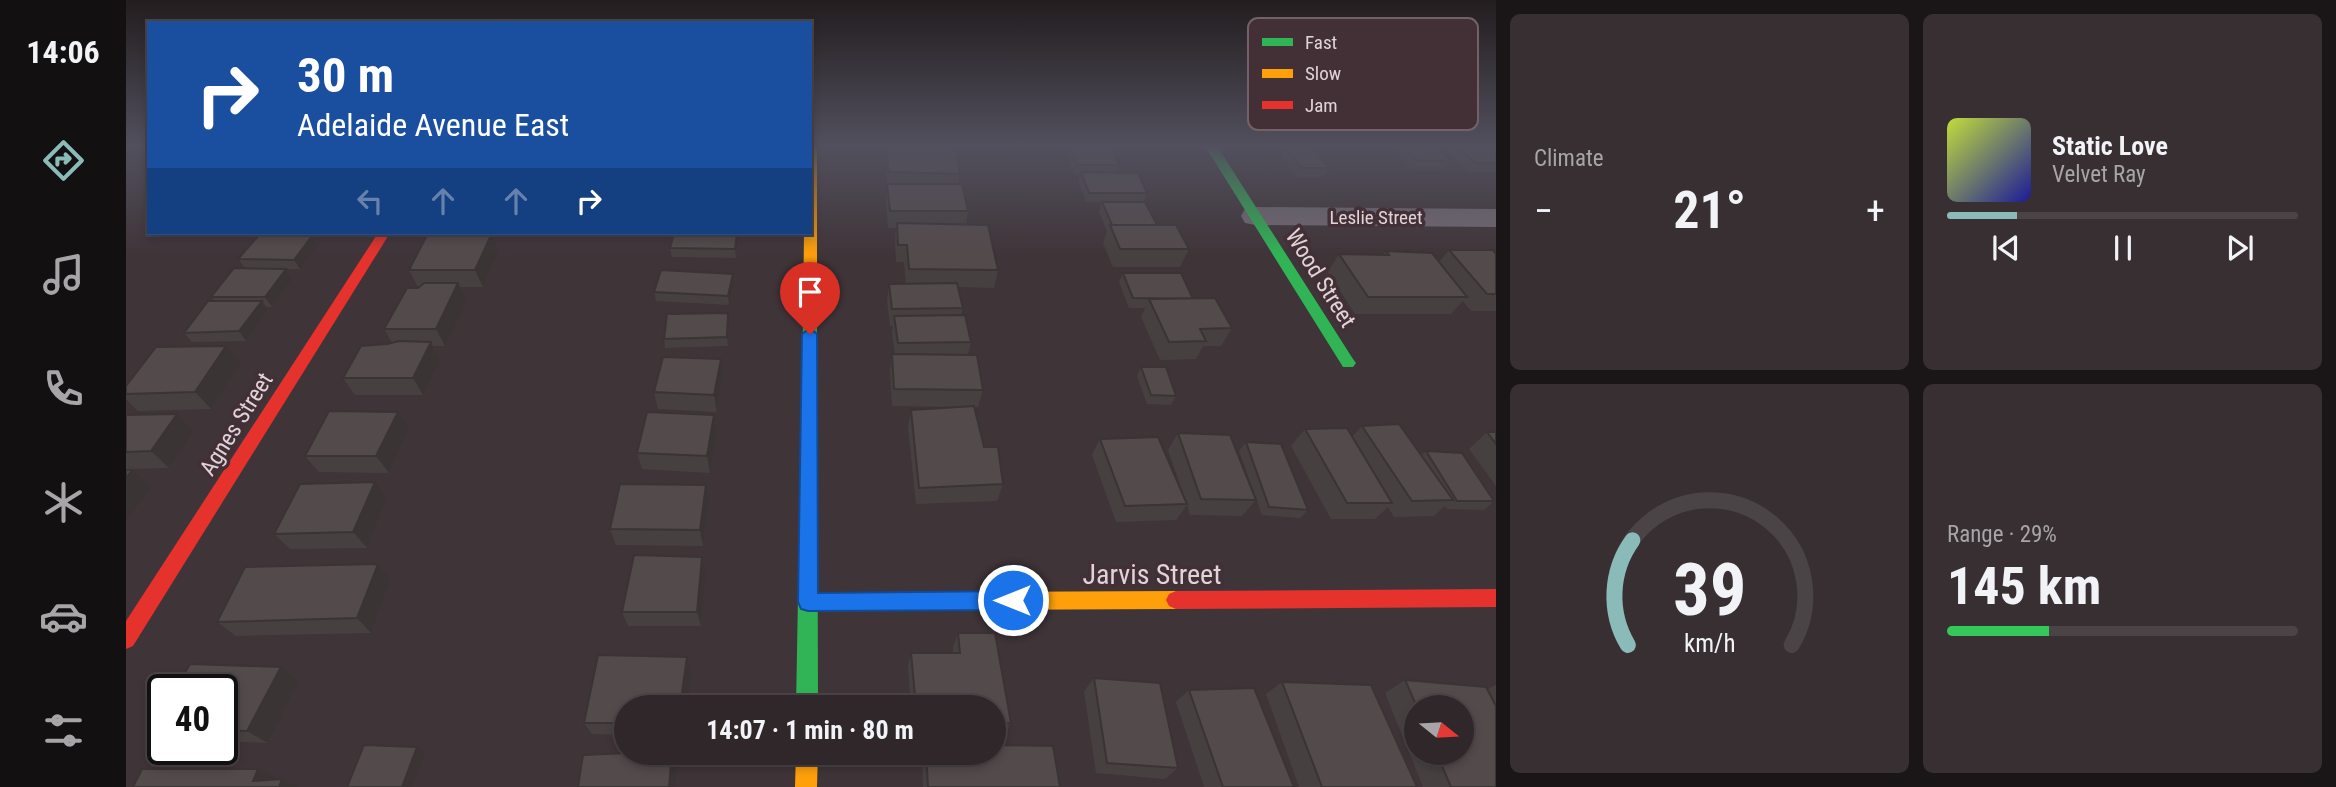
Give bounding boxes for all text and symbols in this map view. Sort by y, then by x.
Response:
legend [1248,18,1478,130]
text: Fast [1305,31,1337,54]
text: 14:06 [26,33,100,71]
text: 30 m [297,47,394,104]
icon: right [182,49,273,140]
text: Slow [1305,62,1341,85]
text: Jam [1305,94,1338,117]
text: Adelaide Avenue East [297,106,569,144]
text: Static Love [2052,131,2168,161]
icon: directions [39,136,88,185]
text: Climate [1534,145,1604,172]
text: Velvet Ray [2052,161,2146,188]
text: 21° [1673,180,1746,241]
icon: left [351,182,389,220]
icon: ahead [424,182,462,220]
icon: ahead [497,182,535,220]
icon: right [570,182,608,220]
text: − [1534,189,1553,233]
text: + [1866,189,1885,233]
street label: Leslie Street [1329,206,1423,229]
street label: Wood Street [1280,224,1361,332]
icon: previous [1987,229,2025,267]
icon: pause [2104,229,2142,267]
icon: next [2221,229,2259,267]
icon: music [39,250,88,299]
pin [780,262,840,334]
icon: arrive [791,273,829,311]
icon: phone [39,364,88,413]
street label: Agnes Street [194,368,279,481]
icon: climate [39,478,88,527]
text: Range · 29% [1947,521,2057,548]
text: 39 [1673,547,1746,633]
text: 145 km [1947,556,2101,617]
street label: Jarvis Street [1083,558,1221,591]
position arrow [976,563,1050,637]
icon: car [39,592,88,641]
text: km/h [1684,628,1735,657]
speed limit sign: 40 [147,674,238,765]
north arrow [1404,695,1474,765]
map controls [1404,695,1474,765]
icon: filters [39,706,88,755]
text: 14:07 · 1 min · 80 m [706,715,914,745]

